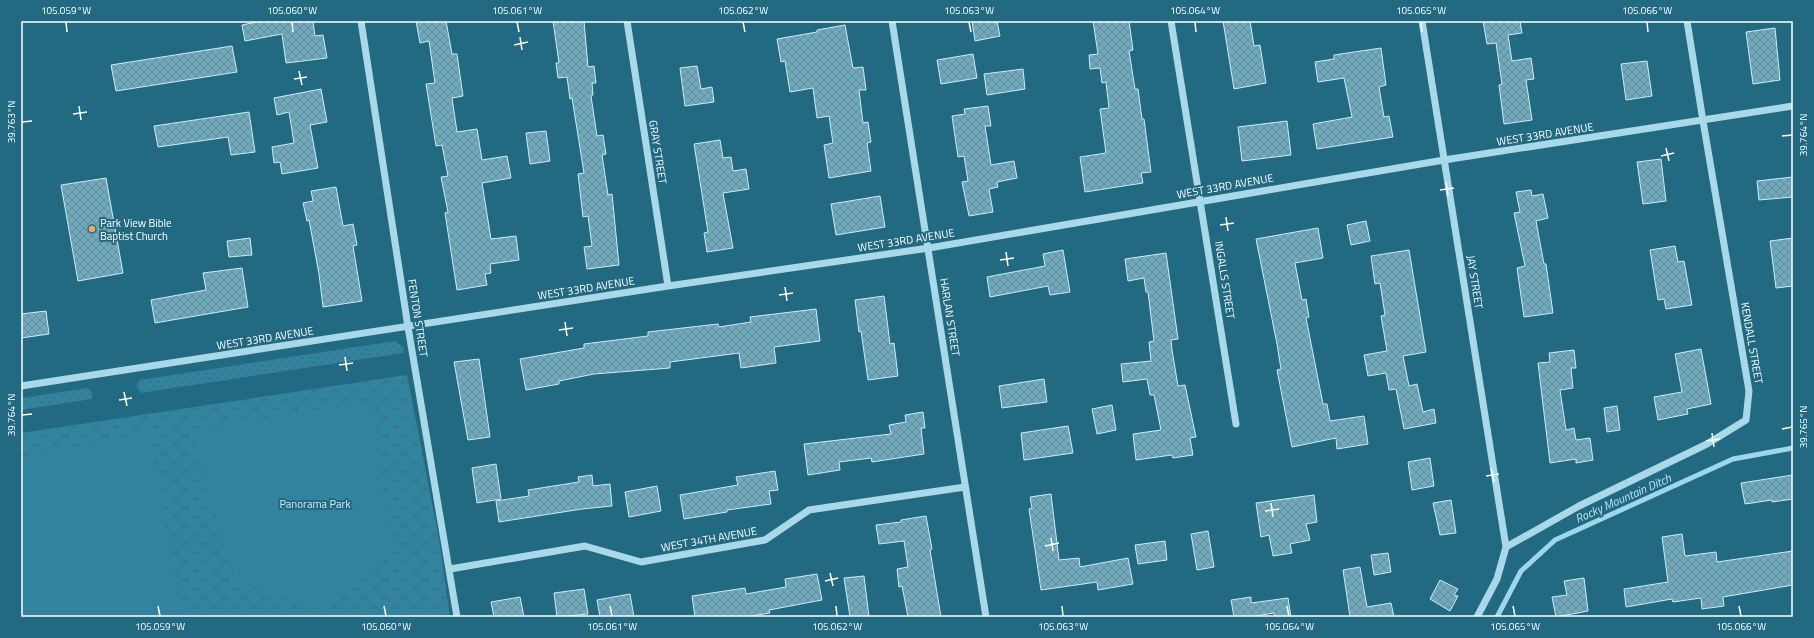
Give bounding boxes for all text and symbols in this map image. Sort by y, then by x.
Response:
text: 105.059°W [41,3,91,18]
text: 105.060°W [267,3,317,18]
text: 105.061°W [492,3,542,18]
text: 105.062°W [718,3,768,18]
text: 105.063°W [944,3,994,18]
text: 105.064°W [1170,3,1220,18]
text: 105.065°W [1396,3,1446,18]
text: 105.066°W [1622,3,1672,18]
text: 39.763°N [4,101,19,143]
text: 39.764°N [1796,114,1811,156]
street label: WEST 33RD AVENUE [1495,118,1595,150]
street label: GRAY STREET [645,119,671,185]
street label: WEST 33RD AVENUE [1175,170,1275,202]
place label: Park View Bible Baptist Church [100,215,172,244]
marker: Park View Bible Baptist Church [87,224,97,234]
street label: WEST 33RD AVENUE [856,224,956,256]
street label: INGALLS STREET [1211,240,1239,320]
street label: JAY STREET [1463,254,1487,310]
street label: WEST 33RD AVENUE [536,272,636,304]
street label: HARLAN STREET [936,277,964,357]
street label: FENTON STREET [404,278,432,358]
street label: KENDALL STREET [1737,301,1767,385]
street label: WEST 33RD AVENUE [215,322,315,354]
text: 39.764°N [4,394,19,436]
text: 39.765°N [1796,406,1811,448]
water label: Rocky Mountain Ditch [1572,468,1675,528]
park label: Panorama Park [279,496,351,512]
street label: WEST 34TH AVENUE [660,523,758,555]
text: 105.059°W [135,619,185,634]
text: 105.060°W [361,619,411,634]
text: 105.061°W [587,619,637,634]
text: 105.062°W [812,619,862,634]
text: 105.063°W [1038,619,1088,634]
text: 105.064°W [1264,619,1314,634]
text: 105.065°W [1490,619,1540,634]
text: 105.066°W [1716,619,1766,634]

